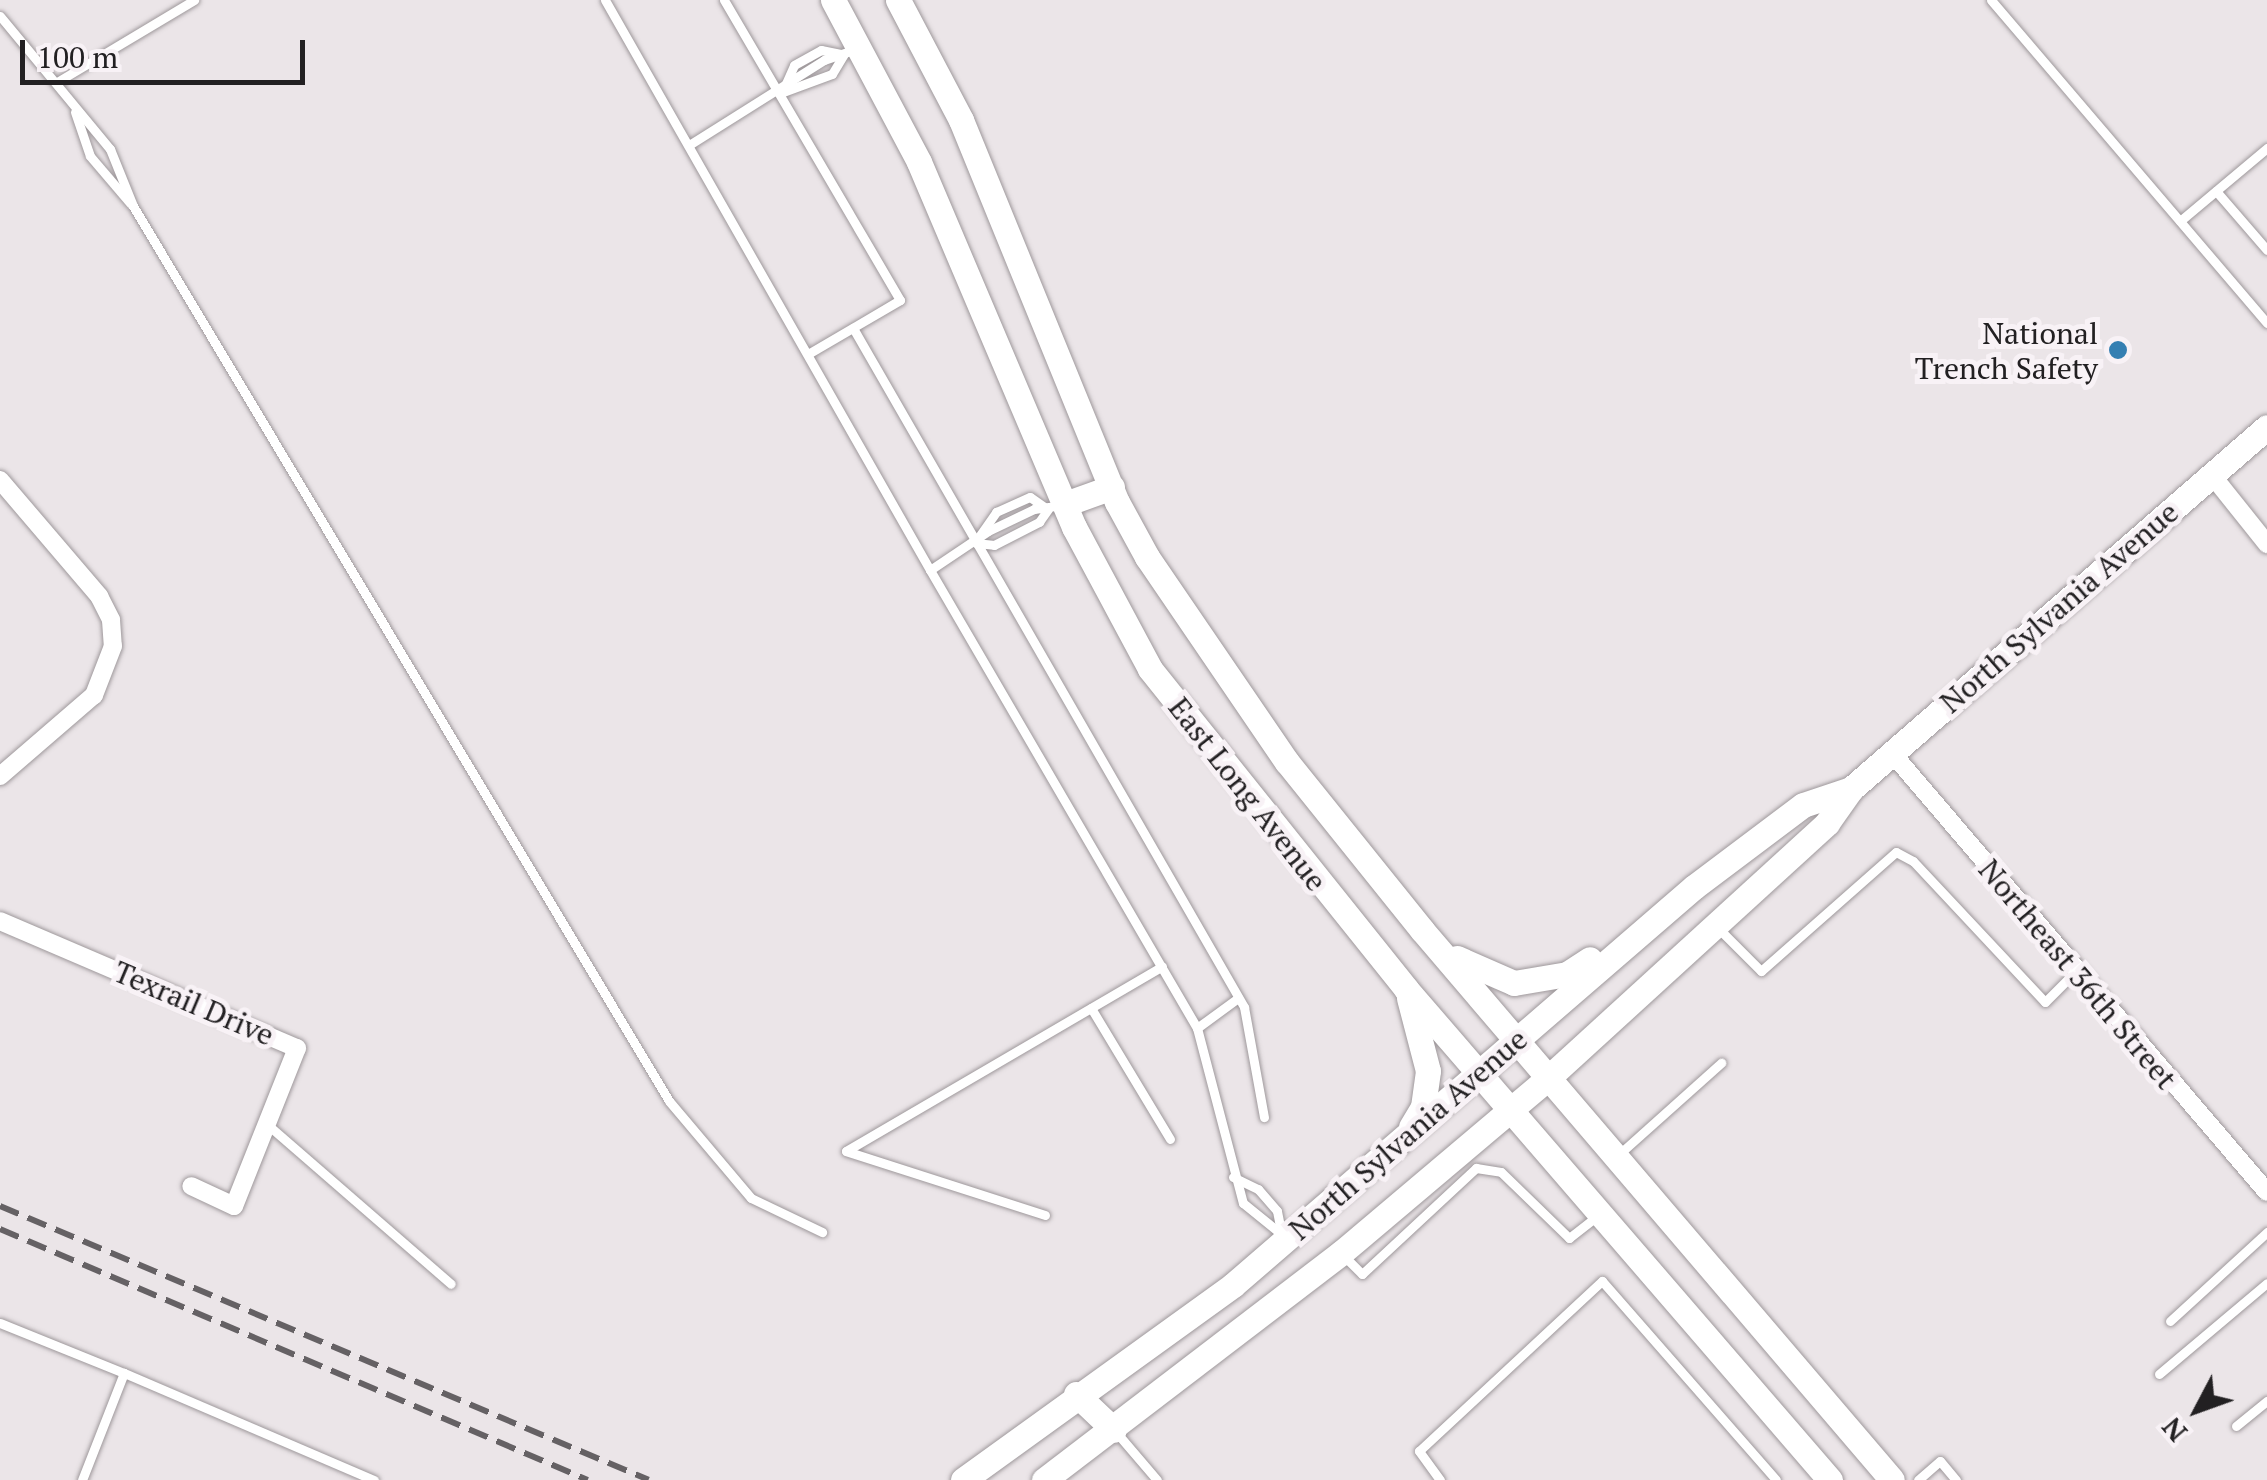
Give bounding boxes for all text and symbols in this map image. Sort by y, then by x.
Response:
scale bar [25,20,310,82]
text: 100 m [37,37,118,77]
place label: National Trench Safety [1915,315,2098,386]
marker: National Trench Safety [2107,339,2129,361]
street label: North Sylvania Avenue [1932,494,2186,720]
street label: East Long Avenue [1161,690,1335,898]
street label: Northeast 36th Street [1971,852,2185,1096]
street label: Texrail Drive [109,953,279,1053]
street label: North Sylvania Avenue [1281,1021,1535,1247]
north arrow [2147,1360,2247,1460]
text: N [2153,1410,2195,1450]

